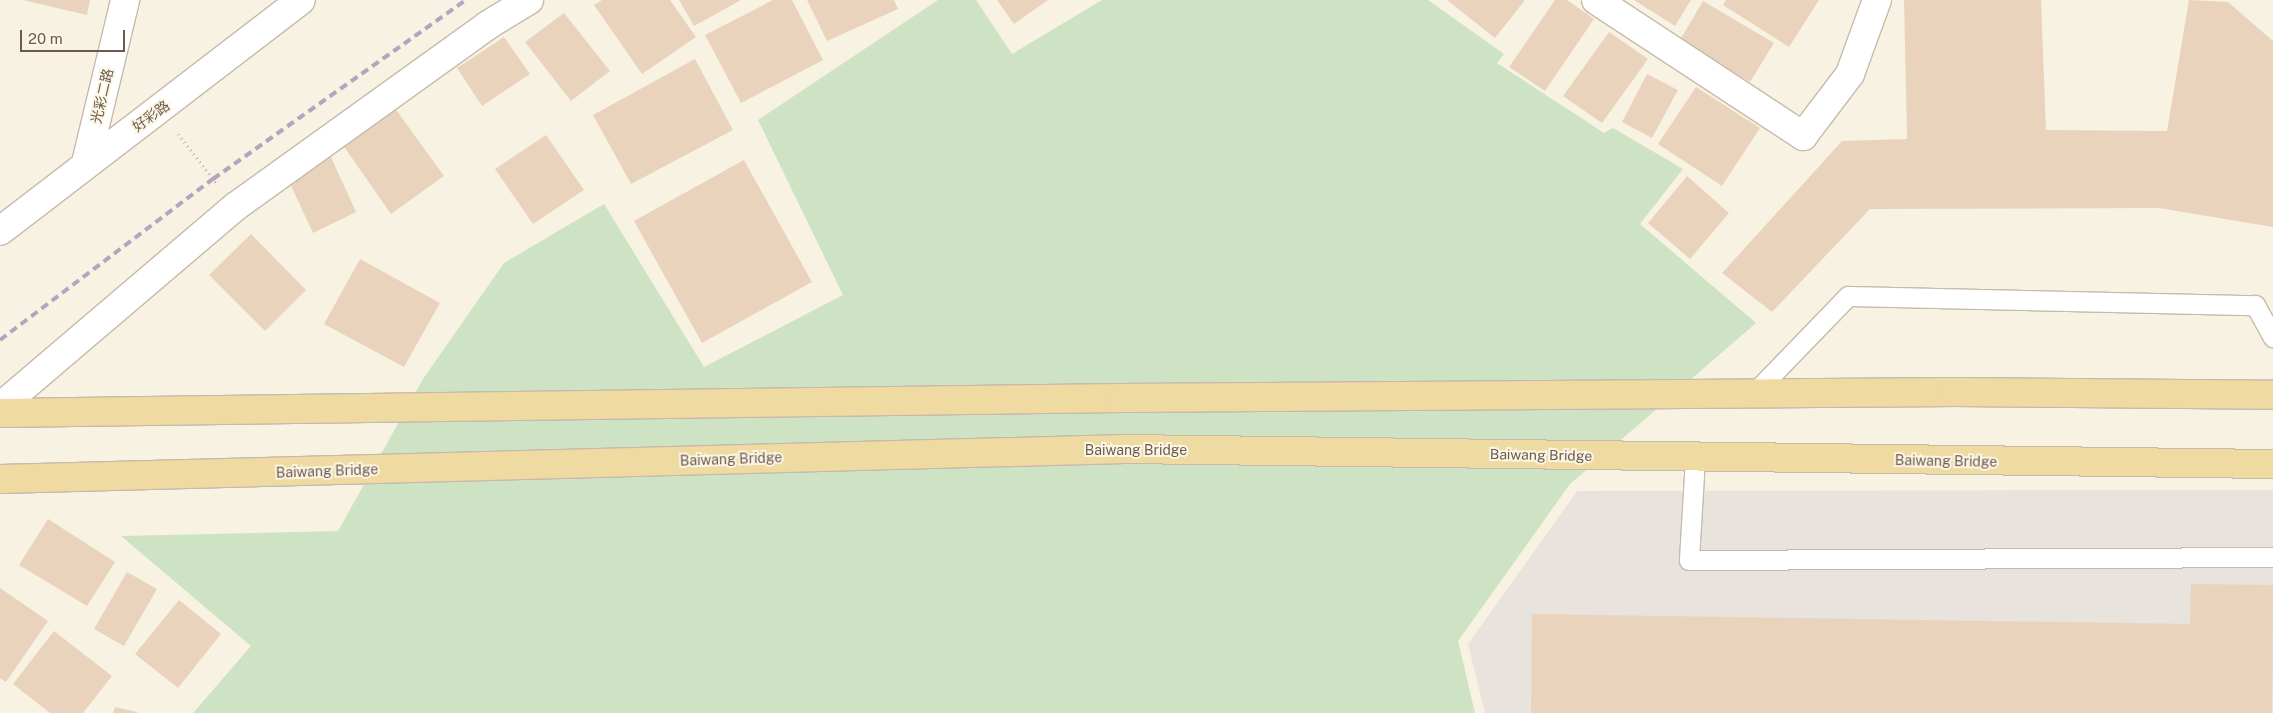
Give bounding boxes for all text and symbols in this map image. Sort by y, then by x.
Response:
scale bar [22,20,128,52]
text: 20 m [28,30,63,47]
street label: 光彩二路 [88,67,116,125]
street label: 好彩路 [129,97,173,135]
street label: Baiwang Bridge [1085,442,1187,458]
street label: Baiwang Bridge [1490,446,1592,464]
street label: Baiwang Bridge [680,449,782,469]
street label: Baiwang Bridge [1895,452,1997,470]
street label: Baiwang Bridge [276,461,378,481]

